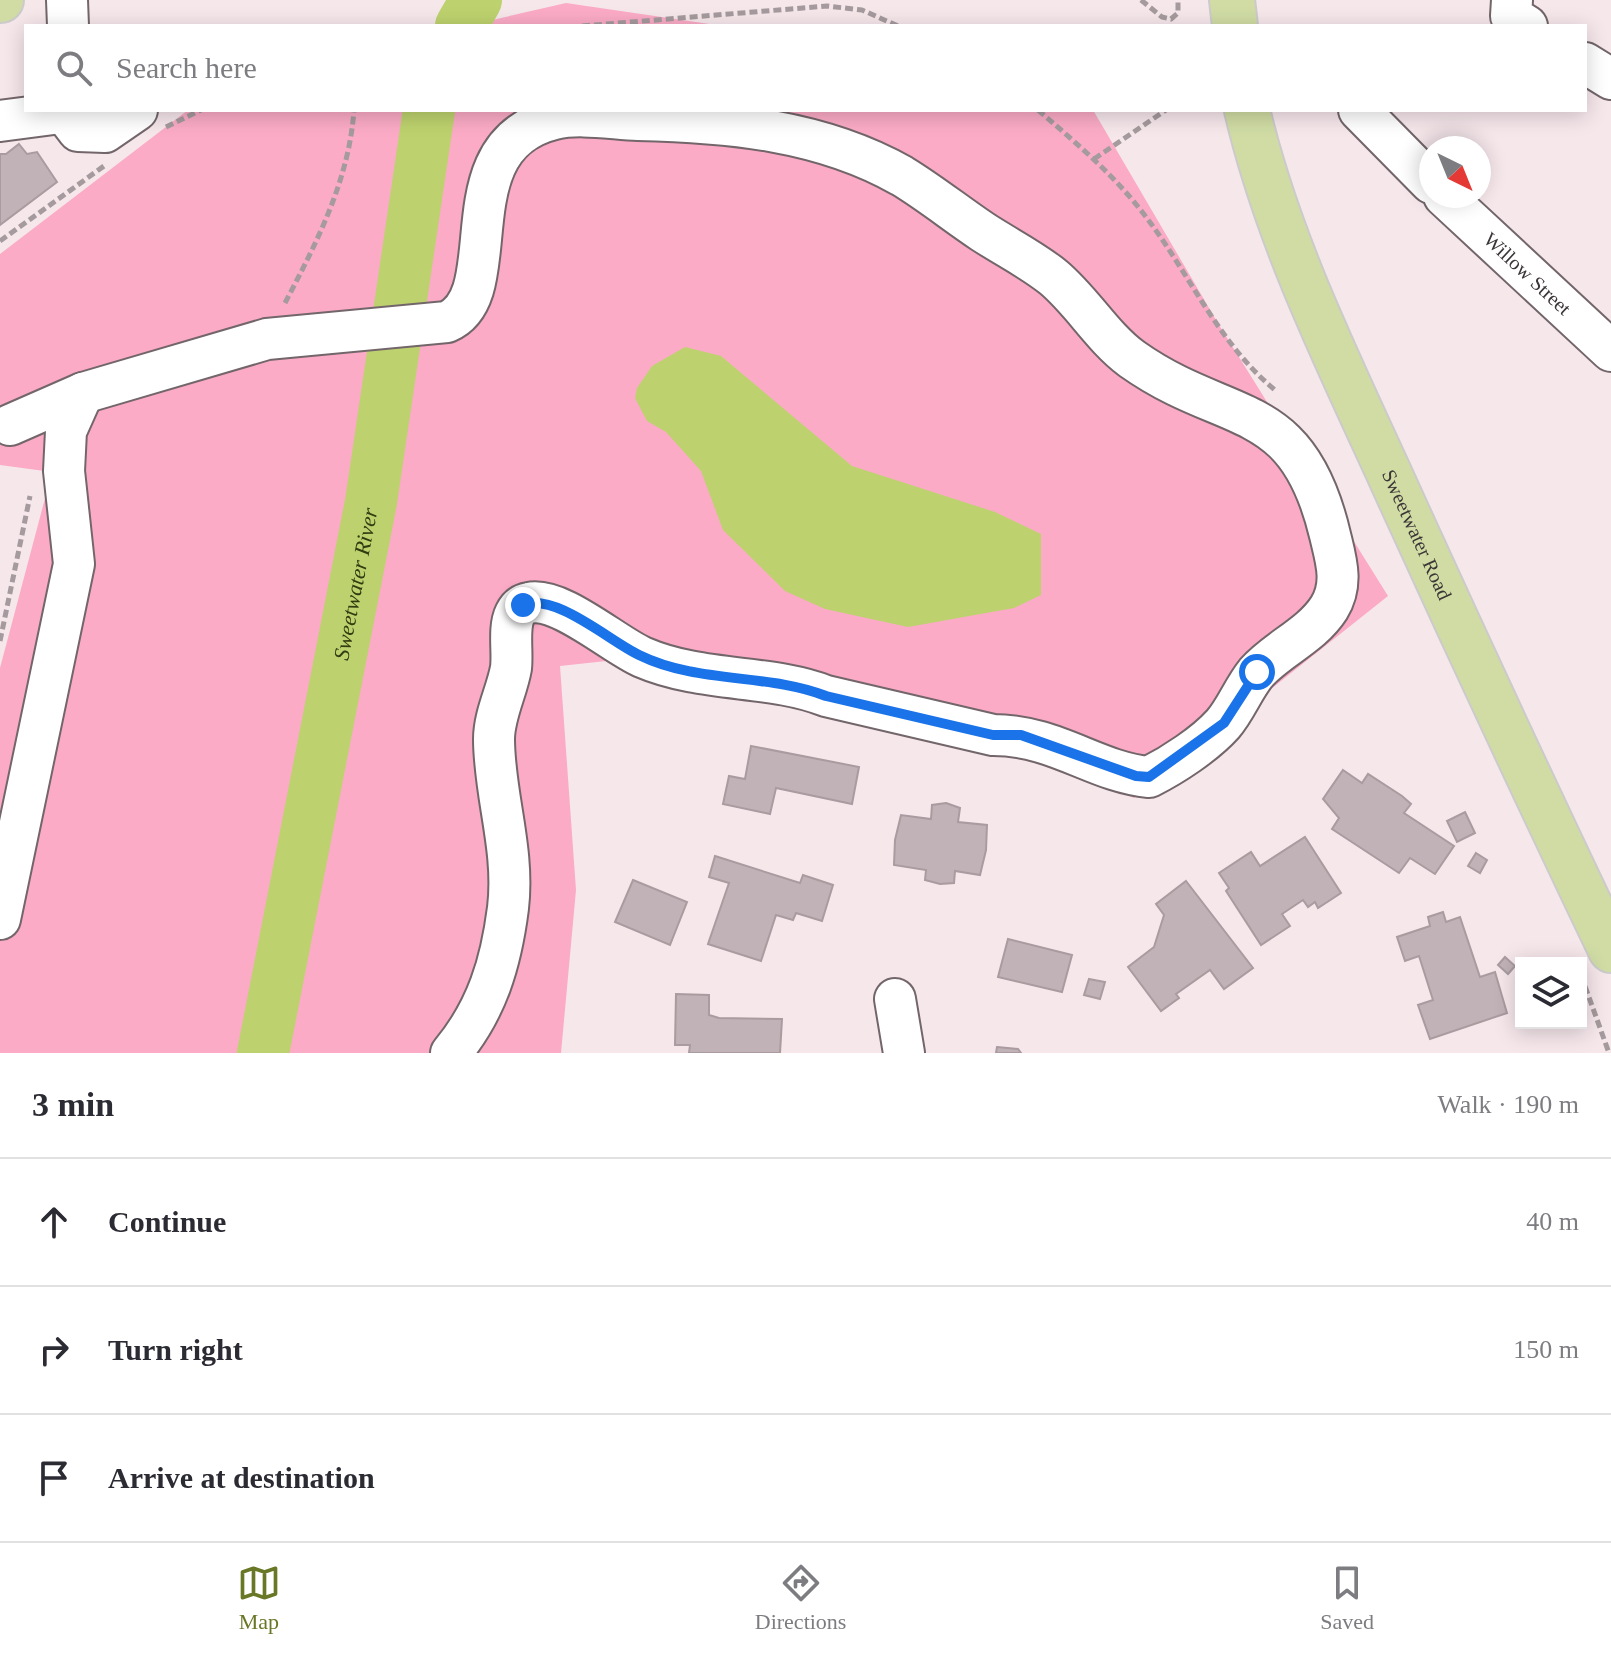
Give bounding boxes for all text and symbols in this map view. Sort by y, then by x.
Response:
search box [24,24,1587,112]
icon: search [52,46,96,90]
text: Search here [116,51,257,84]
north arrow [1419,136,1491,208]
street label: Willow Street [1479,228,1576,320]
street label: Sweetwater Road [1378,466,1456,603]
water label: Sweetwater River [328,505,383,662]
route end [505,587,541,623]
route start [1239,654,1275,690]
map controls [1515,957,1587,1029]
button: layers [1515,957,1587,1029]
text: 3 min [32,1086,114,1123]
text: Walk · 190 m [1437,1090,1579,1119]
icon: ahead [32,1200,76,1244]
text: Continue [108,1205,226,1238]
text: 40 m [1526,1207,1579,1236]
icon: right [32,1328,76,1372]
text: Turn right [108,1333,243,1366]
text: 150 m [1513,1335,1579,1364]
icon: arrive [32,1456,76,1500]
text: Arrive at destination [108,1461,375,1494]
tab: Map [237,1561,281,1635]
tab: Directions [755,1561,846,1635]
tab: Saved [1320,1561,1374,1635]

